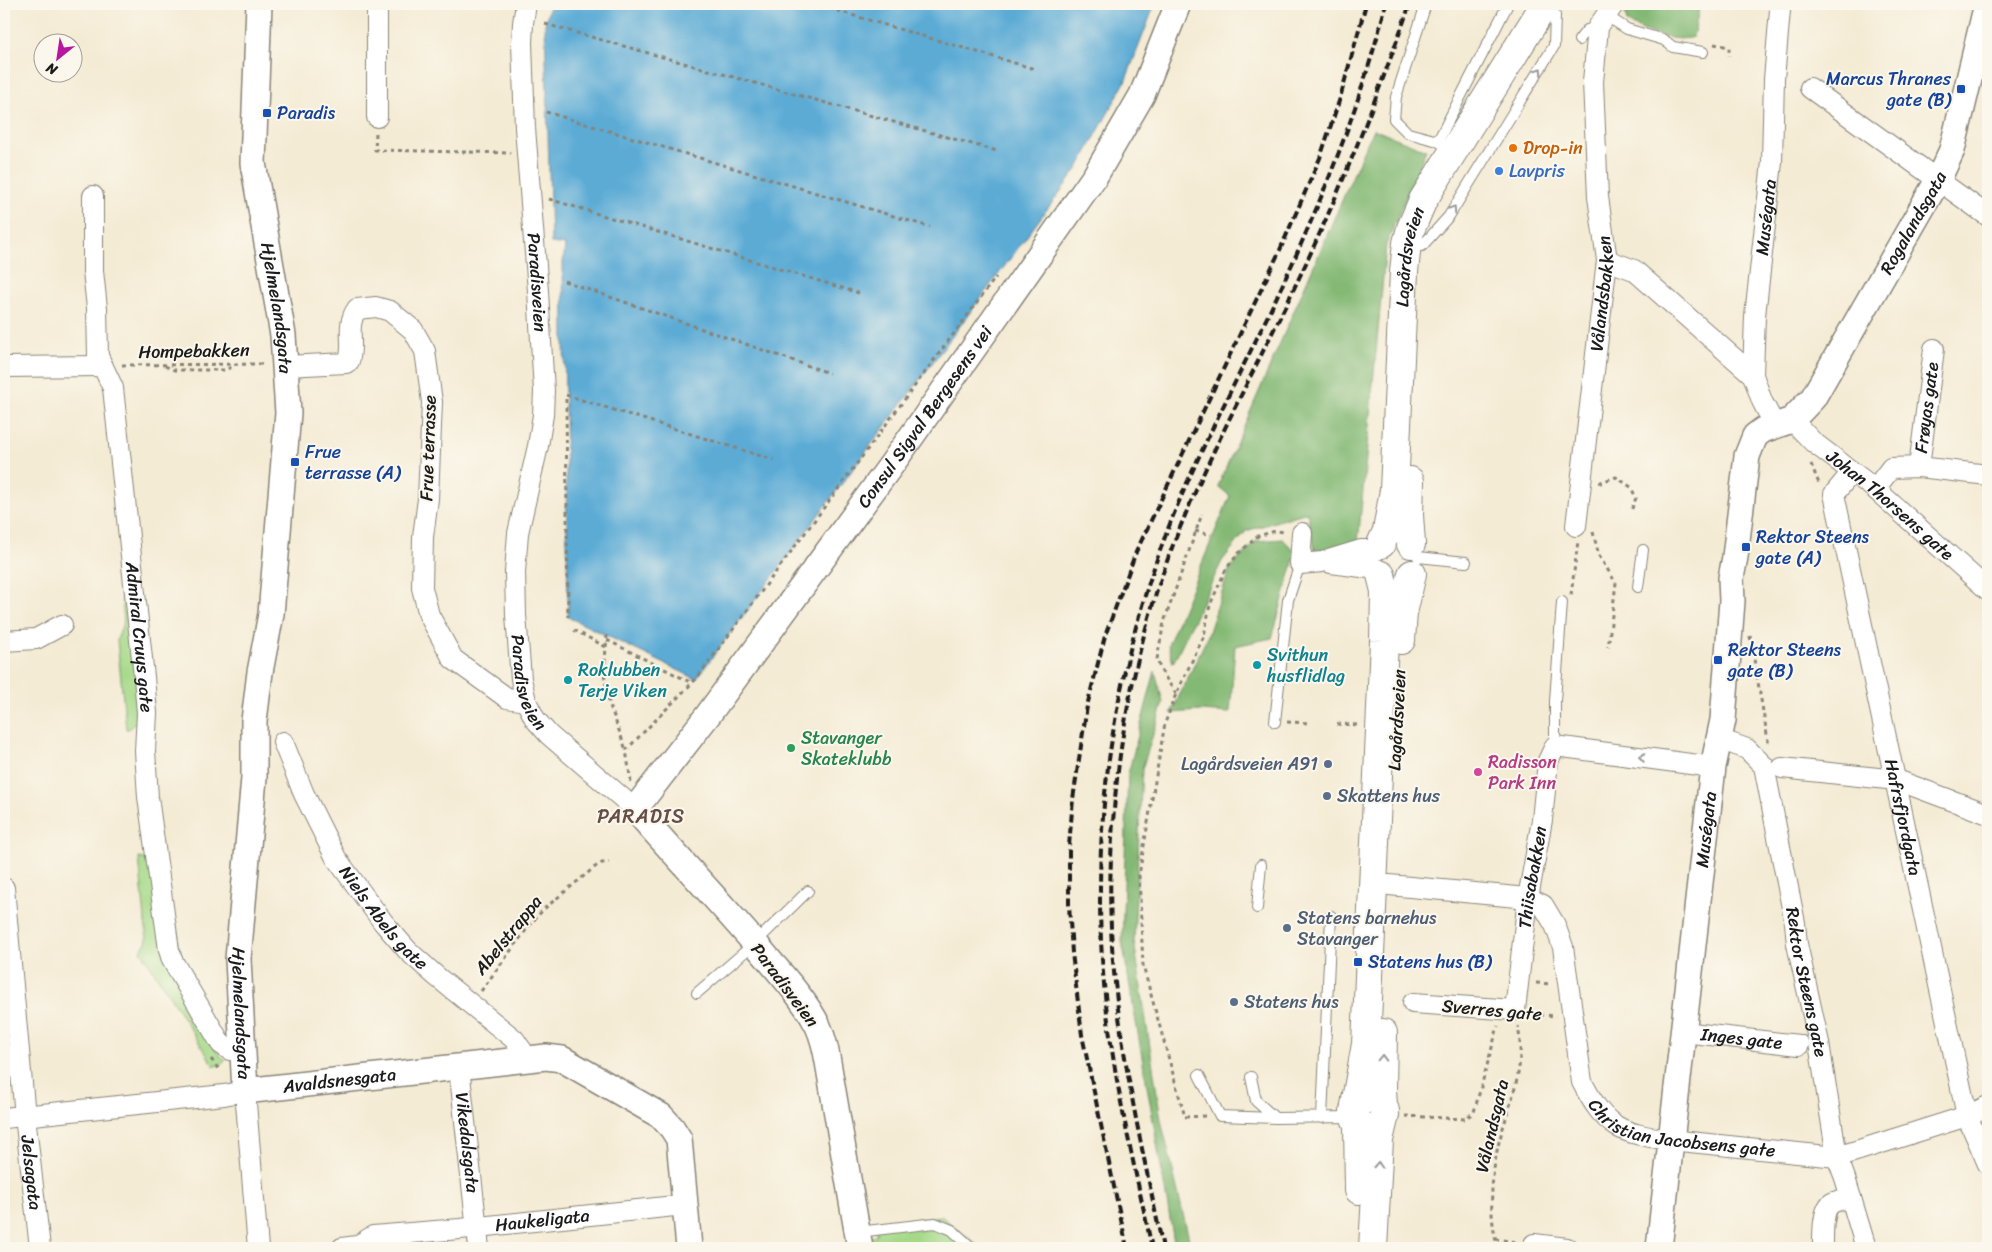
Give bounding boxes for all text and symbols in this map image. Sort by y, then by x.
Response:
north arrow [32,32,82,82]
text: N [41,55,63,83]
place label: Marcus Thranes gate (B) [1826,63,1953,116]
one-way arrow [1533,67,1542,77]
marker: Marcus Thranes gate (B) [1955,83,1967,95]
place label: Paradis [277,97,336,129]
marker: Paradis [261,107,273,119]
place label: Drop-in [1523,132,1583,164]
marker: Drop-in [1507,142,1519,154]
place label: Lavpris [1509,155,1566,187]
marker: Lavpris [1493,165,1505,177]
street label: Rogalandsgata [1871,165,1956,281]
street label: Muségata [1746,178,1786,257]
street label: Lagårdsveien [1386,201,1434,308]
one-way arrow [1447,205,1456,215]
street label: Paradisveien [517,231,556,333]
street label: Vålandsbakken [1580,233,1623,353]
street label: Hjelmelandsgata [251,240,301,375]
street label: Consul Sigval Bergesens vei [848,318,1002,515]
street label: Hompebakken [138,334,250,368]
street label: Frøyas gate [1905,360,1948,455]
street label: Frue terrasse [410,394,446,502]
place label: Frue terrasse (A) [305,436,402,489]
street label: Johan Thorsens gate [1818,440,1962,569]
marker: Frue terrasse (A) [289,456,301,468]
place label: Rektor Steens gate (A) [1754,521,1870,574]
marker: Rektor Steens gate (A) [1740,541,1752,553]
street label: Admiral Cruys gate [116,559,163,714]
street label: Paradisveien [502,633,555,739]
place label: Rektor Steens gate (B) [1726,634,1842,687]
place label: Svithun husflidlag [1266,639,1345,692]
place label: Roklubben Terje Viken [578,654,667,707]
marker: Rektor Steens gate (B) [1712,654,1724,666]
marker: Svithun husflidlag [1251,659,1263,671]
street label: Lagårdsveien [1378,668,1416,772]
marker: Roklubben Terje Viken [562,674,574,686]
place label: Stavanger Skateklubb [801,722,892,775]
marker: Stavanger Skateklubb [785,742,797,754]
place label: Radisson Park Inn [1488,746,1557,799]
place label: Lagårdsveien A91 [1181,748,1318,780]
one-way arrow [1638,752,1647,762]
street label: Hafrsfjordgata [1875,756,1931,879]
marker: Lagårdsveien A91 [1322,758,1334,770]
marker: Radisson Park Inn [1472,766,1484,778]
place label: Skattens hus [1337,780,1441,812]
marker: Skattens hus [1321,790,1333,802]
street label: Muségata [1686,790,1726,869]
district label: PARADIS [597,799,685,834]
street label: Thiisabakken [1509,823,1557,930]
street label: Niels Abels gate [330,858,436,978]
street label: Abelstrappa [465,888,551,983]
place label: Statens barnehus Stavanger [1297,902,1437,955]
street label: Rektor Steens gate [1776,904,1837,1060]
marker: Statens barnehus Stavanger [1281,922,1293,934]
street label: Paradisveien [742,936,828,1034]
street label: Hjelmelandsgata [222,946,260,1081]
place label: Statens hus (B) [1368,946,1493,978]
marker: Statens hus (B) [1352,956,1364,968]
place label: Statens hus [1244,986,1339,1018]
street label: Sverres gate [1441,990,1543,1030]
marker: Statens hus [1228,996,1240,1008]
street label: Inges gate [1698,1018,1784,1059]
one-way arrow [1377,1053,1388,1061]
street label: Avaldsnesgata [280,1058,398,1103]
street label: Vålandsgata [1466,1076,1518,1176]
street label: Vikedalsgata [446,1091,489,1195]
street label: Christian Jacobsens gate [1579,1092,1777,1167]
street label: Jelsagata [11,1132,52,1212]
one-way arrow [1372,1160,1383,1168]
street label: Haukeligata [493,1199,591,1241]

